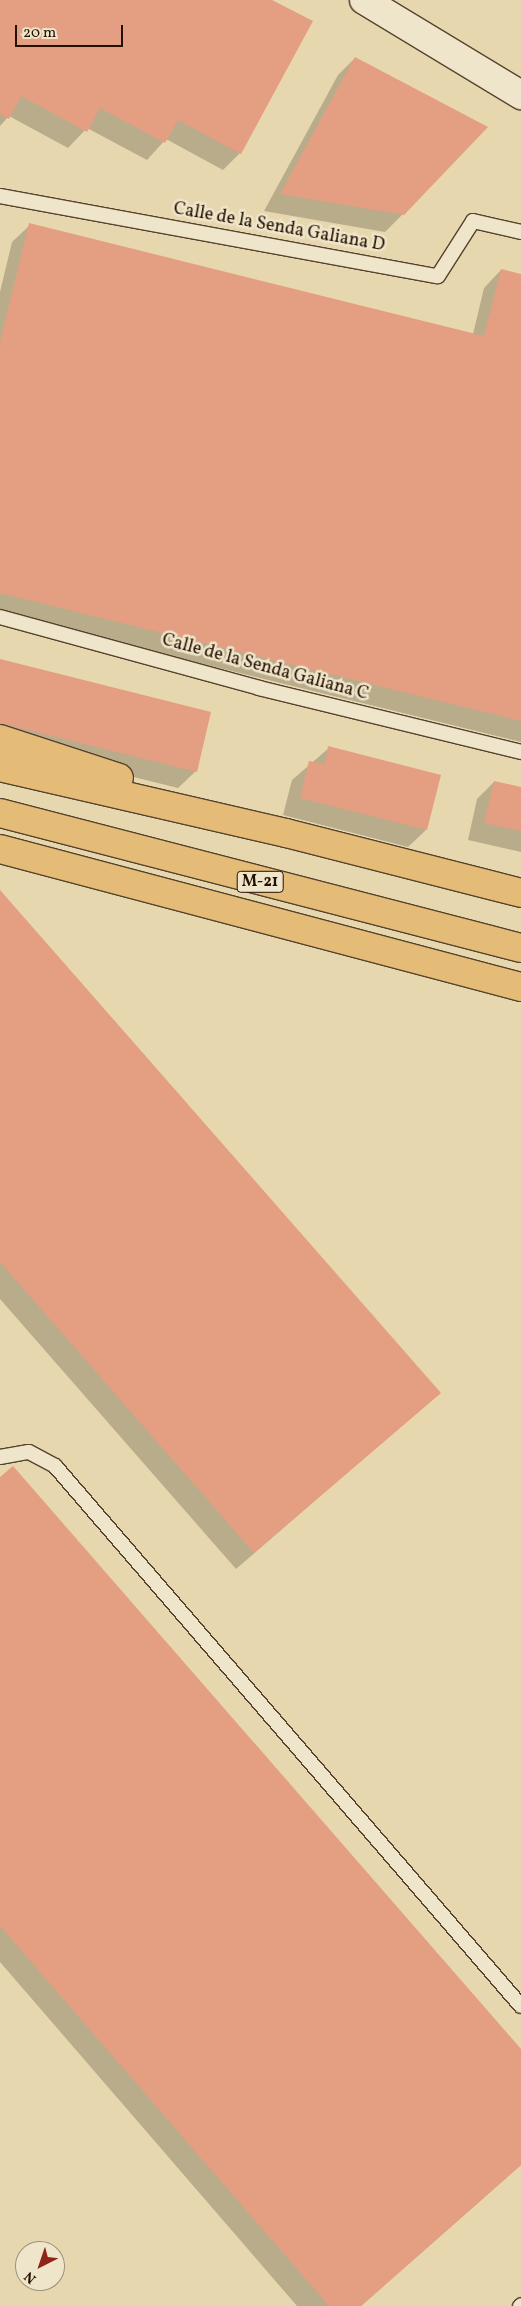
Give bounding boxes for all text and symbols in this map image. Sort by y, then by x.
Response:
scale bar [18,15,125,47]
text: 20 m [23,23,56,44]
street label: Calle de la Senda Galiana D [172,199,386,257]
street label: Calle de la Senda Galiana C [159,630,371,706]
road number: M-21 [236,869,284,896]
north arrow [15,2241,65,2291]
text: N [20,2266,41,2287]

